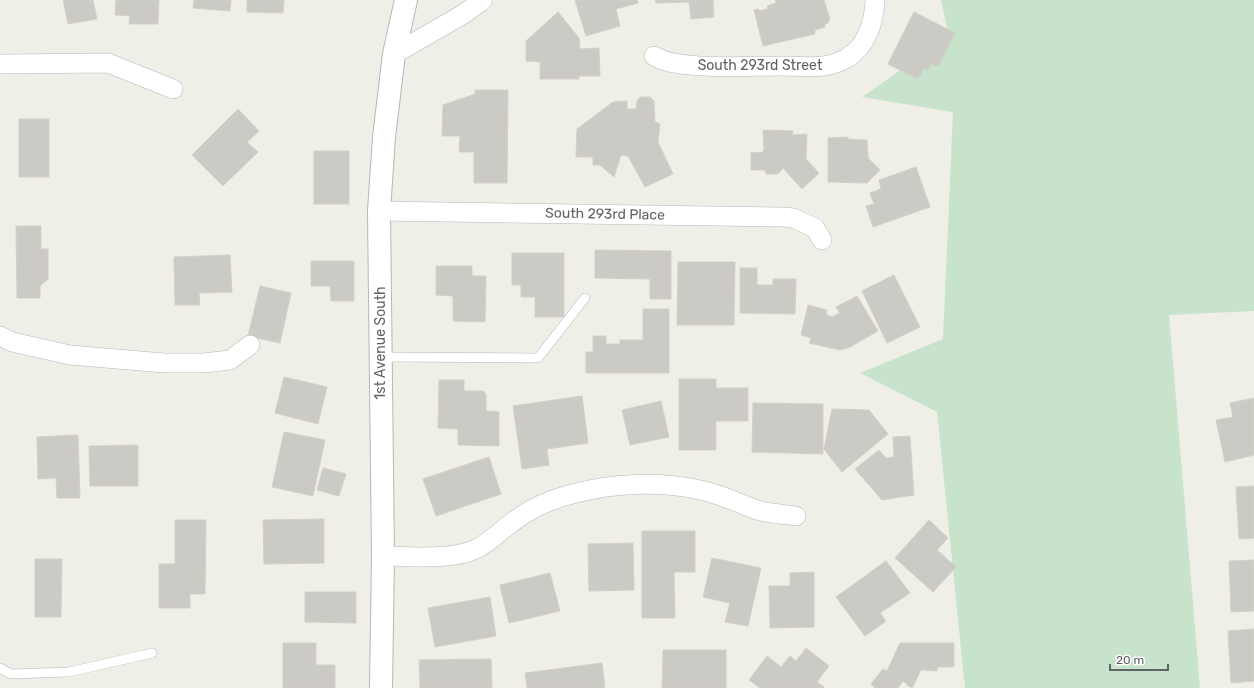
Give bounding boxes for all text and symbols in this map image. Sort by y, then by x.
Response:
street label: South 293rd Street [698,57,823,74]
street label: South 293rd Place [545,204,665,224]
street label: 1st Avenue South [372,286,389,400]
scale bar [1110,646,1168,672]
text: 20 m [1116,653,1144,667]

